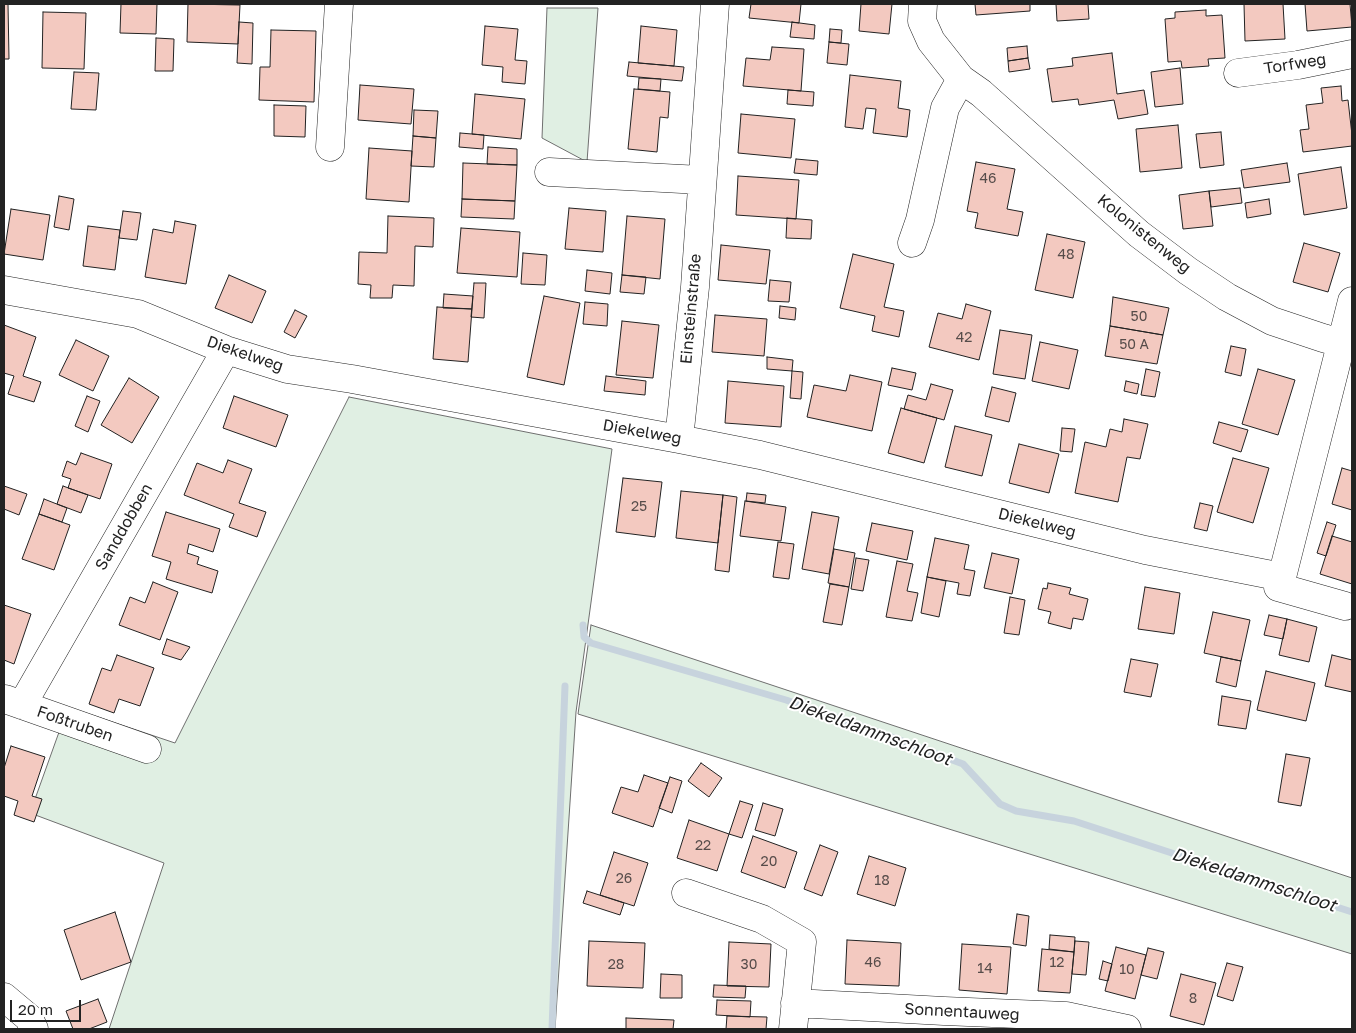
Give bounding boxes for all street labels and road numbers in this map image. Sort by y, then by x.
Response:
street label: Torfweg [1263,50,1327,78]
street label: Kolonistenweg [1093,190,1195,278]
street label: Einsteinstraße [677,253,705,365]
street label: Diekelweg [204,332,286,376]
street label: Diekelweg [601,416,683,448]
street label: Sanddobben [91,480,157,574]
street label: Diekelweg [996,504,1078,542]
street label: Foßtruben [34,702,116,746]
street label: Sonnentauweg [904,999,1020,1025]

